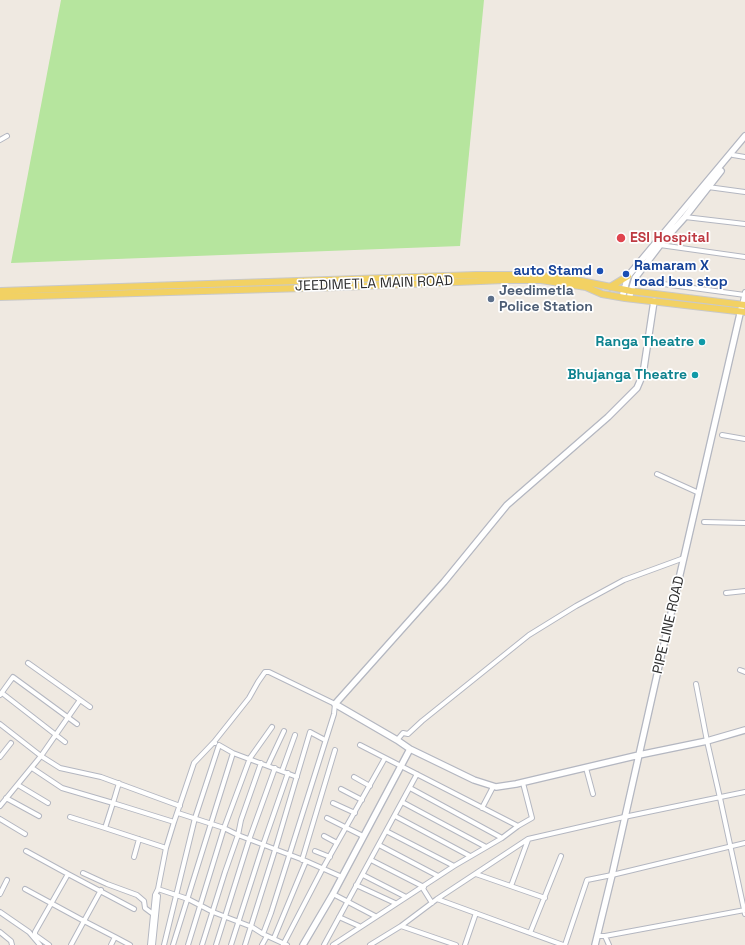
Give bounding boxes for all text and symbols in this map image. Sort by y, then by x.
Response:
place label: ESI Hospital [630,230,709,246]
marker: ESI Hospital [615,232,627,244]
place label: Ramaram X road bus stop [634,258,728,290]
place label: auto Stamd [513,263,592,279]
marker: auto Stamd [595,266,605,276]
marker: Ramaram X road bus stop [621,269,631,279]
street label: JEEDIMETLA MAIN ROAD [295,273,453,295]
place label: Jeedimetla Police Station [499,283,593,316]
marker: Jeedimetla Police Station [486,294,496,304]
place label: Ranga Theatre [596,334,694,350]
marker: Ranga Theatre [697,337,707,347]
place label: Bhujanga Theatre [567,367,687,383]
marker: Bhujanga Theatre [690,370,700,380]
street label: PIPE LINE ROAD [650,575,688,675]

